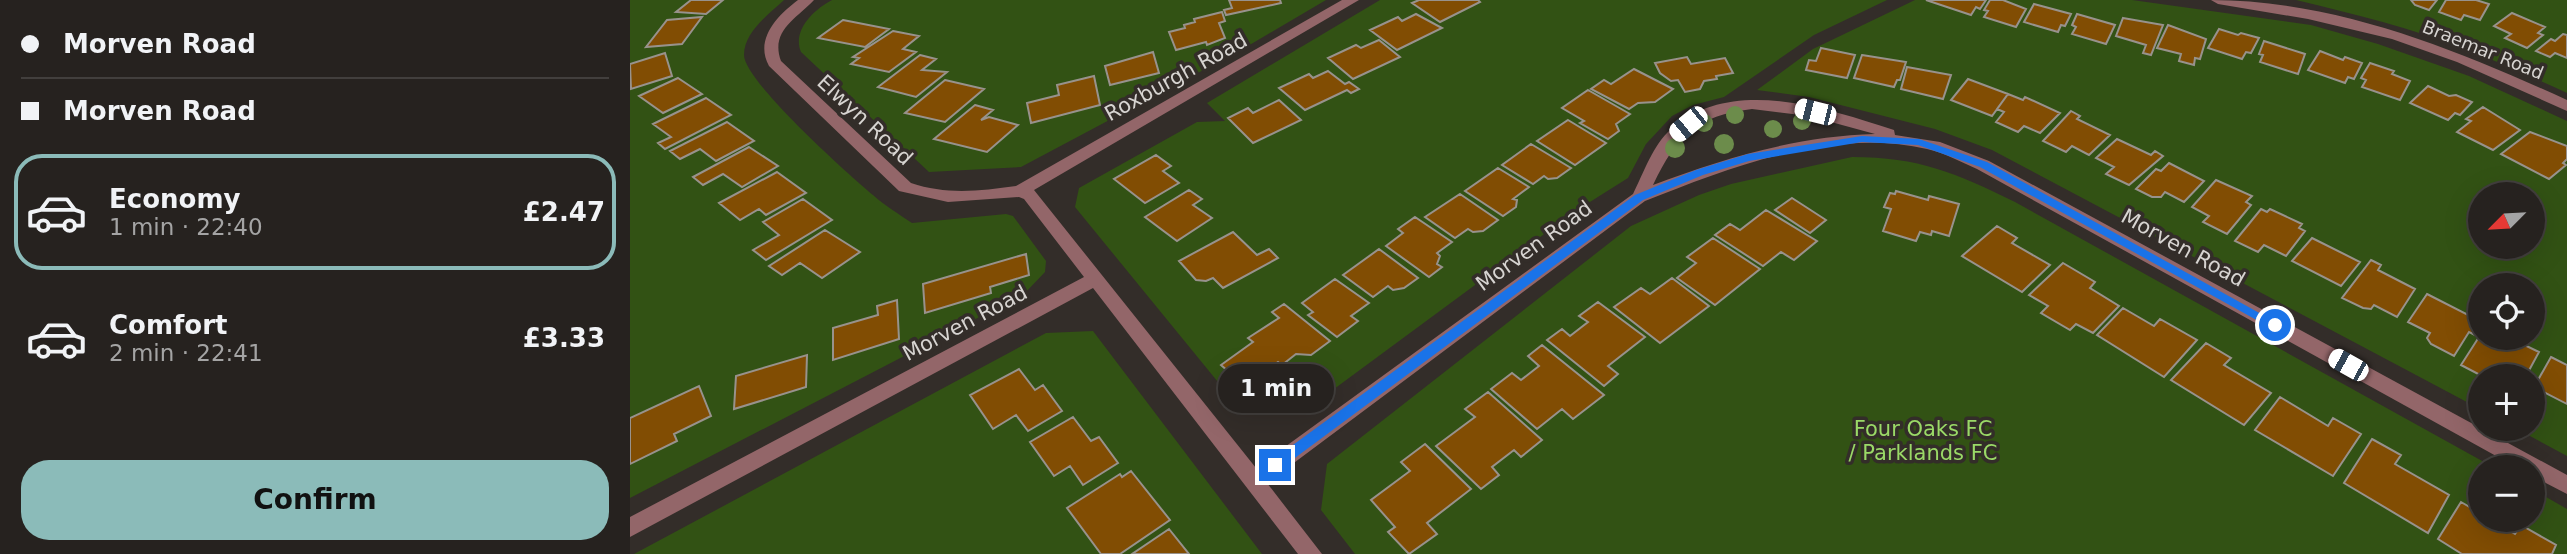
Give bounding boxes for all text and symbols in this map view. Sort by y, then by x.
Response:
street label: Braemar Road [2420,16,2547,83]
street label: Roxburgh Road [1101,28,1251,126]
text: Morven Road [63,29,256,59]
street label: Elwyn Road [812,70,918,170]
text: Morven Road [63,96,256,126]
car [1793,97,1838,127]
car [1666,103,1711,145]
icon: car [25,181,88,244]
north arrow [2468,182,2544,259]
map controls [2468,182,2545,532]
text: Economy [109,184,240,214]
street label: Morven Road [1471,196,1597,296]
text: £2.47 [523,197,605,227]
street label: Morven Road [2117,204,2249,292]
text: 1 min · 22:40 [109,214,263,240]
button: locate [2468,273,2545,350]
street label: Morven Road [899,280,1031,366]
icon: car [25,307,88,370]
route start [2259,309,2291,341]
text: Comfort [109,310,227,340]
text: £3.33 [523,323,605,353]
text: 2 min · 22:41 [109,340,263,366]
car [2325,346,2372,384]
callout: 1 min [1217,364,1333,412]
button: + [2468,364,2545,441]
text: 1 min [1240,375,1312,401]
park label: Four Oaks FC / Parklands FC [1849,417,1997,465]
route end [1259,449,1291,481]
button: − [2468,455,2545,532]
button: Confirm [21,460,609,540]

